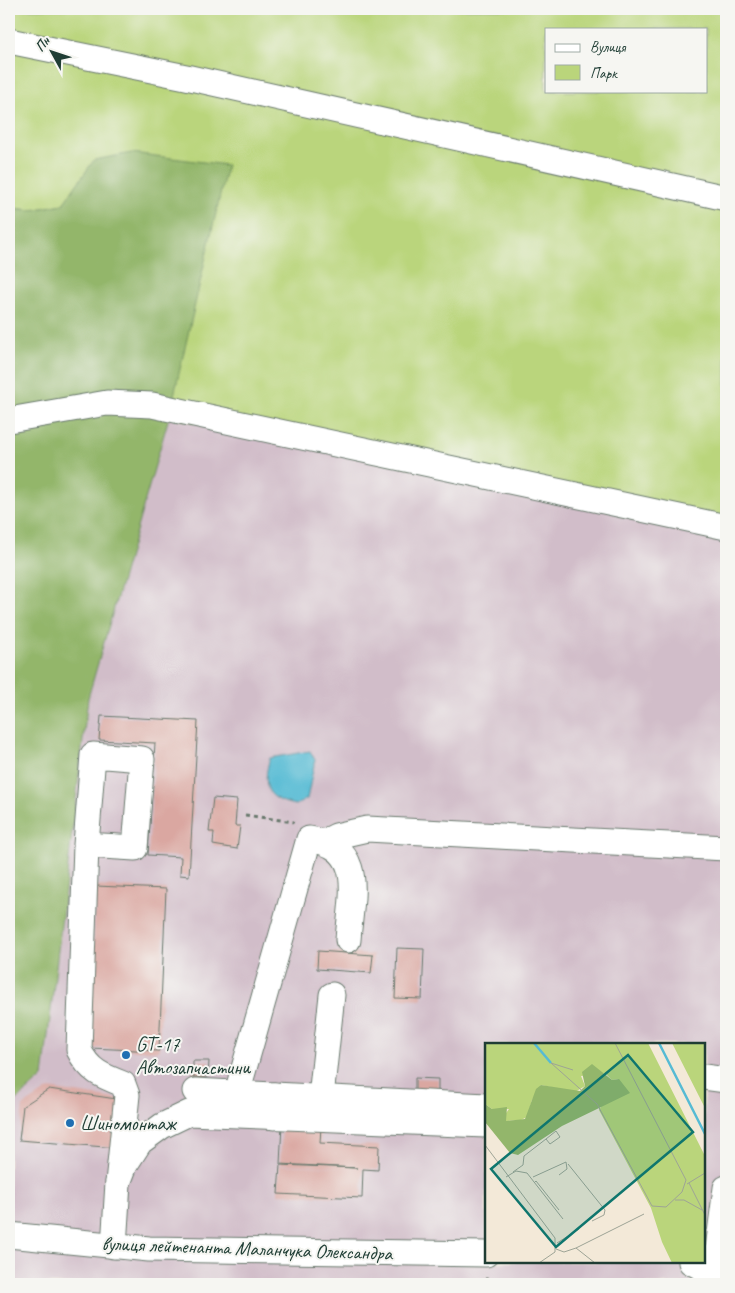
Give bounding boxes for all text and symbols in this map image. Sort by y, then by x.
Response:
north arrow [28,28,78,78]
legend [545,28,708,92]
text: Пн [31,32,54,55]
text: Вулиця [590,38,627,57]
text: Парк [590,64,618,83]
place label: GT-17 Автозапчастини [136,1032,251,1080]
inset map [485,1043,705,1263]
marker: GT-17 Автозапчастини [120,1049,132,1061]
place label: Шиномонтаж [80,1111,177,1136]
marker: Шиномонтаж [64,1117,76,1129]
street label: вулиця лейтенанта Маланчука Олександра [101,1231,394,1266]

